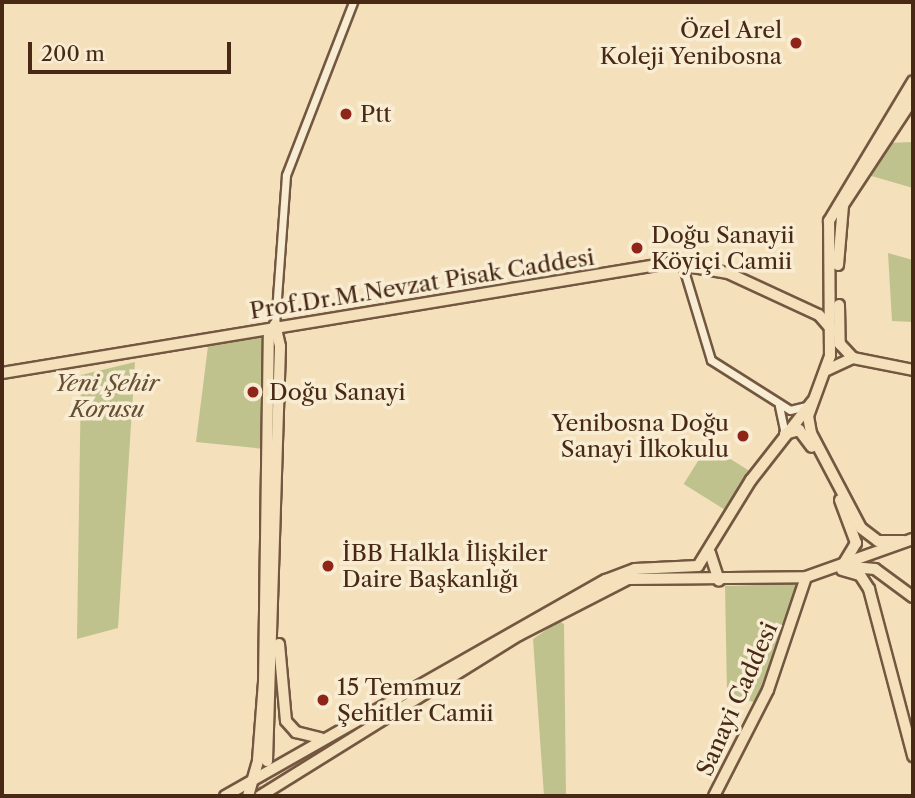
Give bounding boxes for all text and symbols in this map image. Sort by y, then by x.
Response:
place label: Özel Arel Koleji Yenibosna [599,16,782,70]
scale bar [32,28,234,72]
marker: Özel Arel Koleji Yenibosna [788,35,804,51]
text: 200 m [41,41,105,66]
place label: Ptt [360,100,391,128]
marker: Ptt [338,106,354,122]
place label: Doğu Sanayii Köyiçi Camii [651,221,795,275]
marker: Doğu Sanayii Köyiçi Camii [629,240,645,256]
street label: Prof.Dr.M.Nevzat Pisak Caddesi [247,243,597,325]
park label: Yeni Şehir Korusu [55,369,159,423]
place label: Doğu Sanayi [269,378,406,406]
marker: Doğu Sanayi [243,382,263,402]
place label: Yenibosna Doğu Sanayi İlkokulu [552,409,729,463]
marker: Yenibosna Doğu Sanayi İlkokulu [735,428,751,444]
place label: İBB Halkla İlişkiler Daire Başkanlığı [342,539,548,593]
marker: İBB Halkla İlişkiler Daire Başkanlığı [320,558,336,574]
street label: Sanayi Caddesi [691,618,783,780]
place label: 15 Temmuz Şehitler Camii [337,673,494,727]
marker: 15 Temmuz Şehitler Camii [315,692,331,708]

